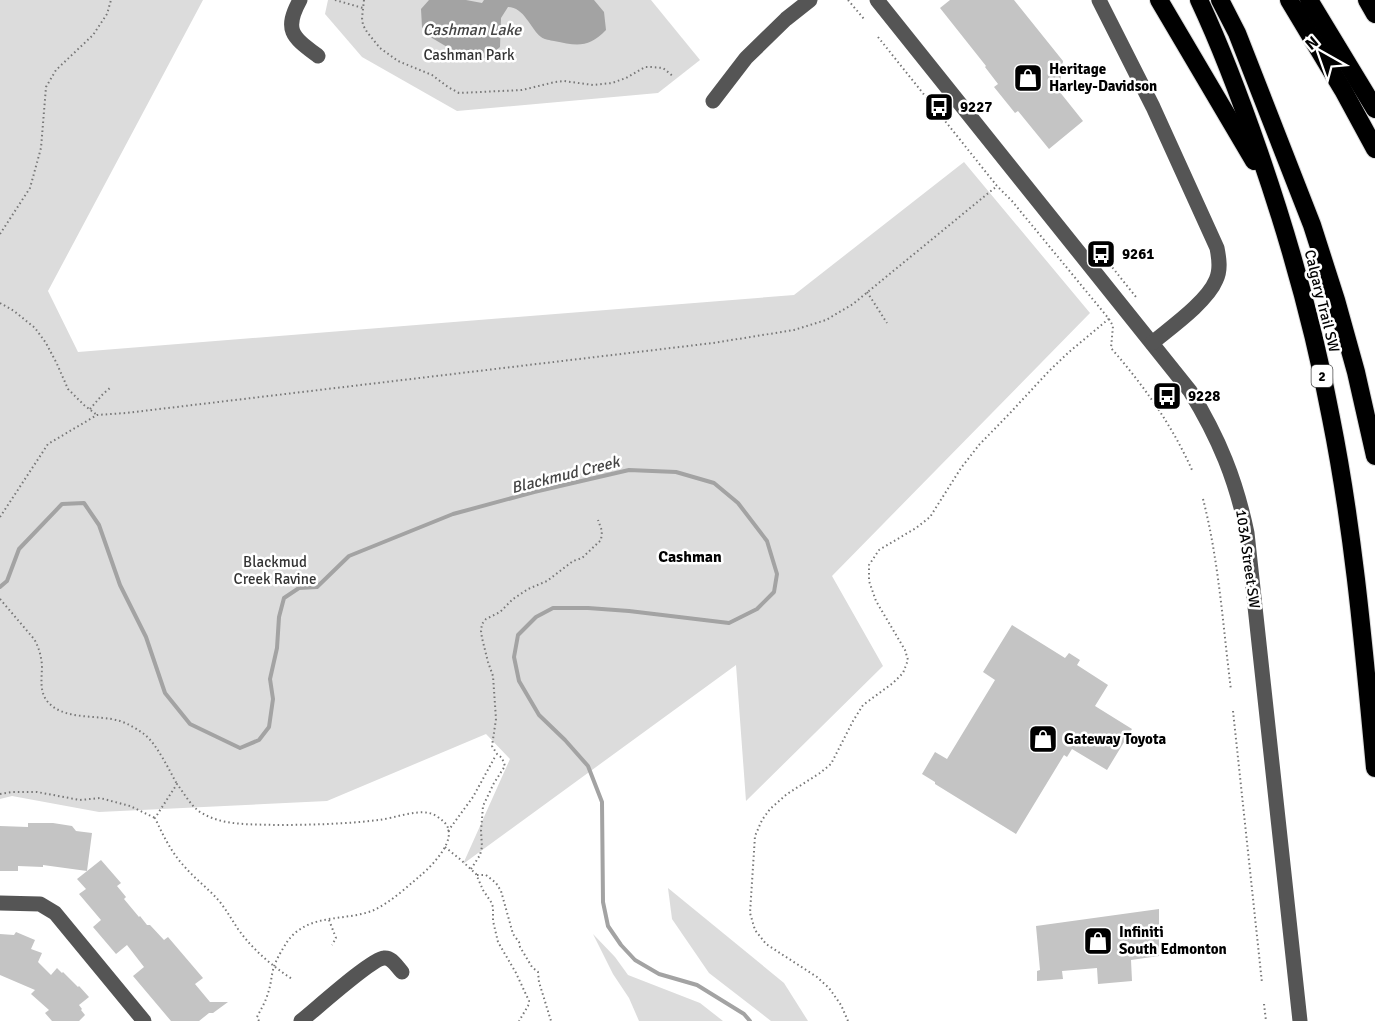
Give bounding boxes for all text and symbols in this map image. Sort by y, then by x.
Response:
water label: Cashman Lake [423,20,522,40]
north arrow [1291,24,1351,84]
text: N [1301,32,1323,55]
park label: Cashman Park [423,46,515,64]
place label: Heritage Harley-Davidson [1049,60,1157,95]
shop icon: Heritage Harley-Davidson [1012,62,1044,94]
bus stop icon: 9227 [923,91,955,123]
place label: 9227 [960,98,992,116]
bus stop icon: 9261 [1085,238,1117,270]
place label: 9261 [1122,245,1154,263]
street label: Calgary Trail SW [1301,248,1343,354]
road number: 2 [1312,365,1332,387]
bus stop icon: 9228 [1151,380,1183,412]
place label: 9228 [1188,387,1220,405]
water label: Blackmud Creek [509,451,623,498]
street label: 103A Street SW [1232,508,1264,610]
district label: Cashman [658,547,722,567]
park label: Blackmud Creek Ravine [234,553,316,588]
shop icon: Gateway Toyota [1027,723,1059,755]
place label: Gateway Toyota [1064,730,1167,748]
place label: Infiniti South Edmonton [1119,923,1227,958]
shop icon: Infiniti South Edmonton [1082,925,1114,957]

